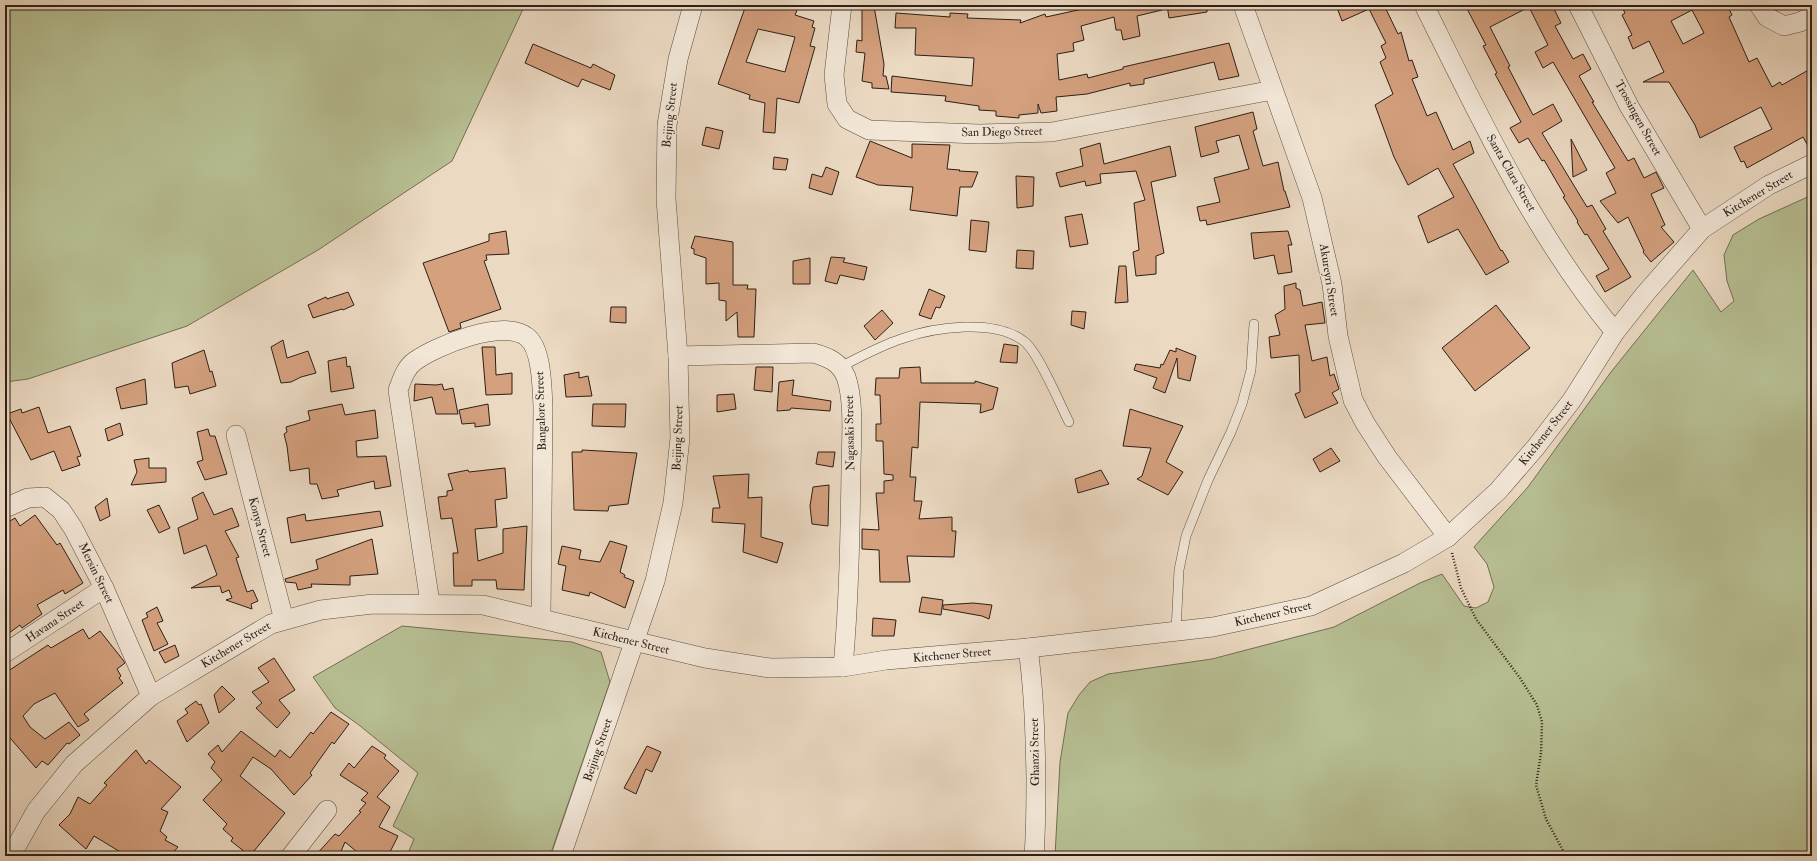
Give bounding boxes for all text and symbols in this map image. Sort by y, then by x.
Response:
street label: Trossingen Street [1611,78,1665,158]
street label: Beijing Street [659,82,681,148]
street label: San Diego Street [961,124,1043,140]
street label: Santa Clara Street [1483,132,1539,214]
street label: Kitchener Street [1720,167,1796,221]
street label: Akureyri Street [1316,242,1342,317]
street label: Bangalore Street [532,371,550,451]
street label: Nagasaki Street [842,395,858,471]
street label: Kitchener Street [1516,397,1576,469]
street label: Beijing Street [669,405,687,471]
street label: Konya Street [245,495,275,559]
street label: Mersin Street [75,540,117,606]
street label: Havana Street [23,596,87,646]
street label: Kitchener Street [1233,598,1313,630]
street label: Kitchener Street [198,618,274,672]
street label: Kitchener Street [591,624,671,658]
street label: Kitchener Street [912,644,992,666]
street label: Beijing Street [580,716,616,783]
street label: Ghanzi Street [1027,718,1043,786]

